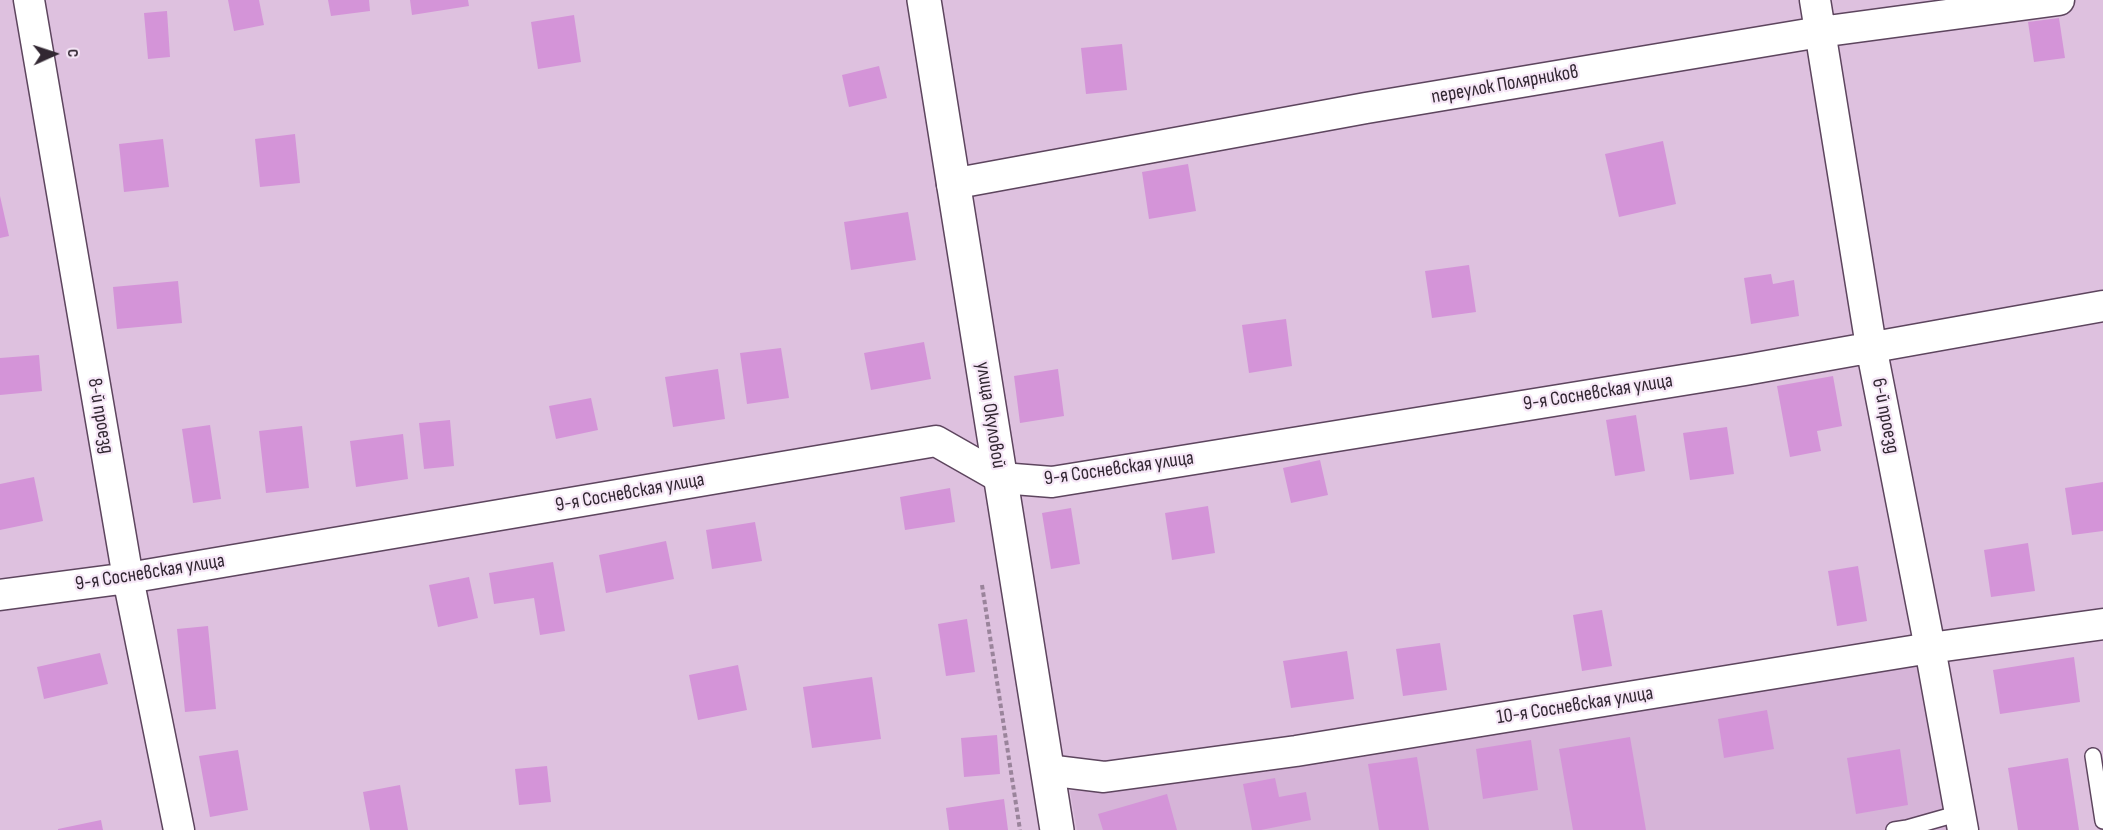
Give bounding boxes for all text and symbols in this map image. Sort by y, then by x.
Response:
north arrow [24,24,84,84]
text: С [63,48,82,58]
street label: переулок Полярников [1430,60,1580,110]
street label: улица Окуловой [970,360,1010,470]
street label: 9-я Сосневская улица [1522,369,1674,417]
street label: 8-й проезд [82,376,118,456]
street label: 6-й проезд [1866,376,1904,456]
street label: 9-я Сосневская улица [1043,447,1195,491]
street label: 9-я Сосневская улица [554,468,706,518]
street label: 9-я Сосневская улица [74,549,226,597]
street label: 10-я Сосневская улица [1495,682,1655,730]

